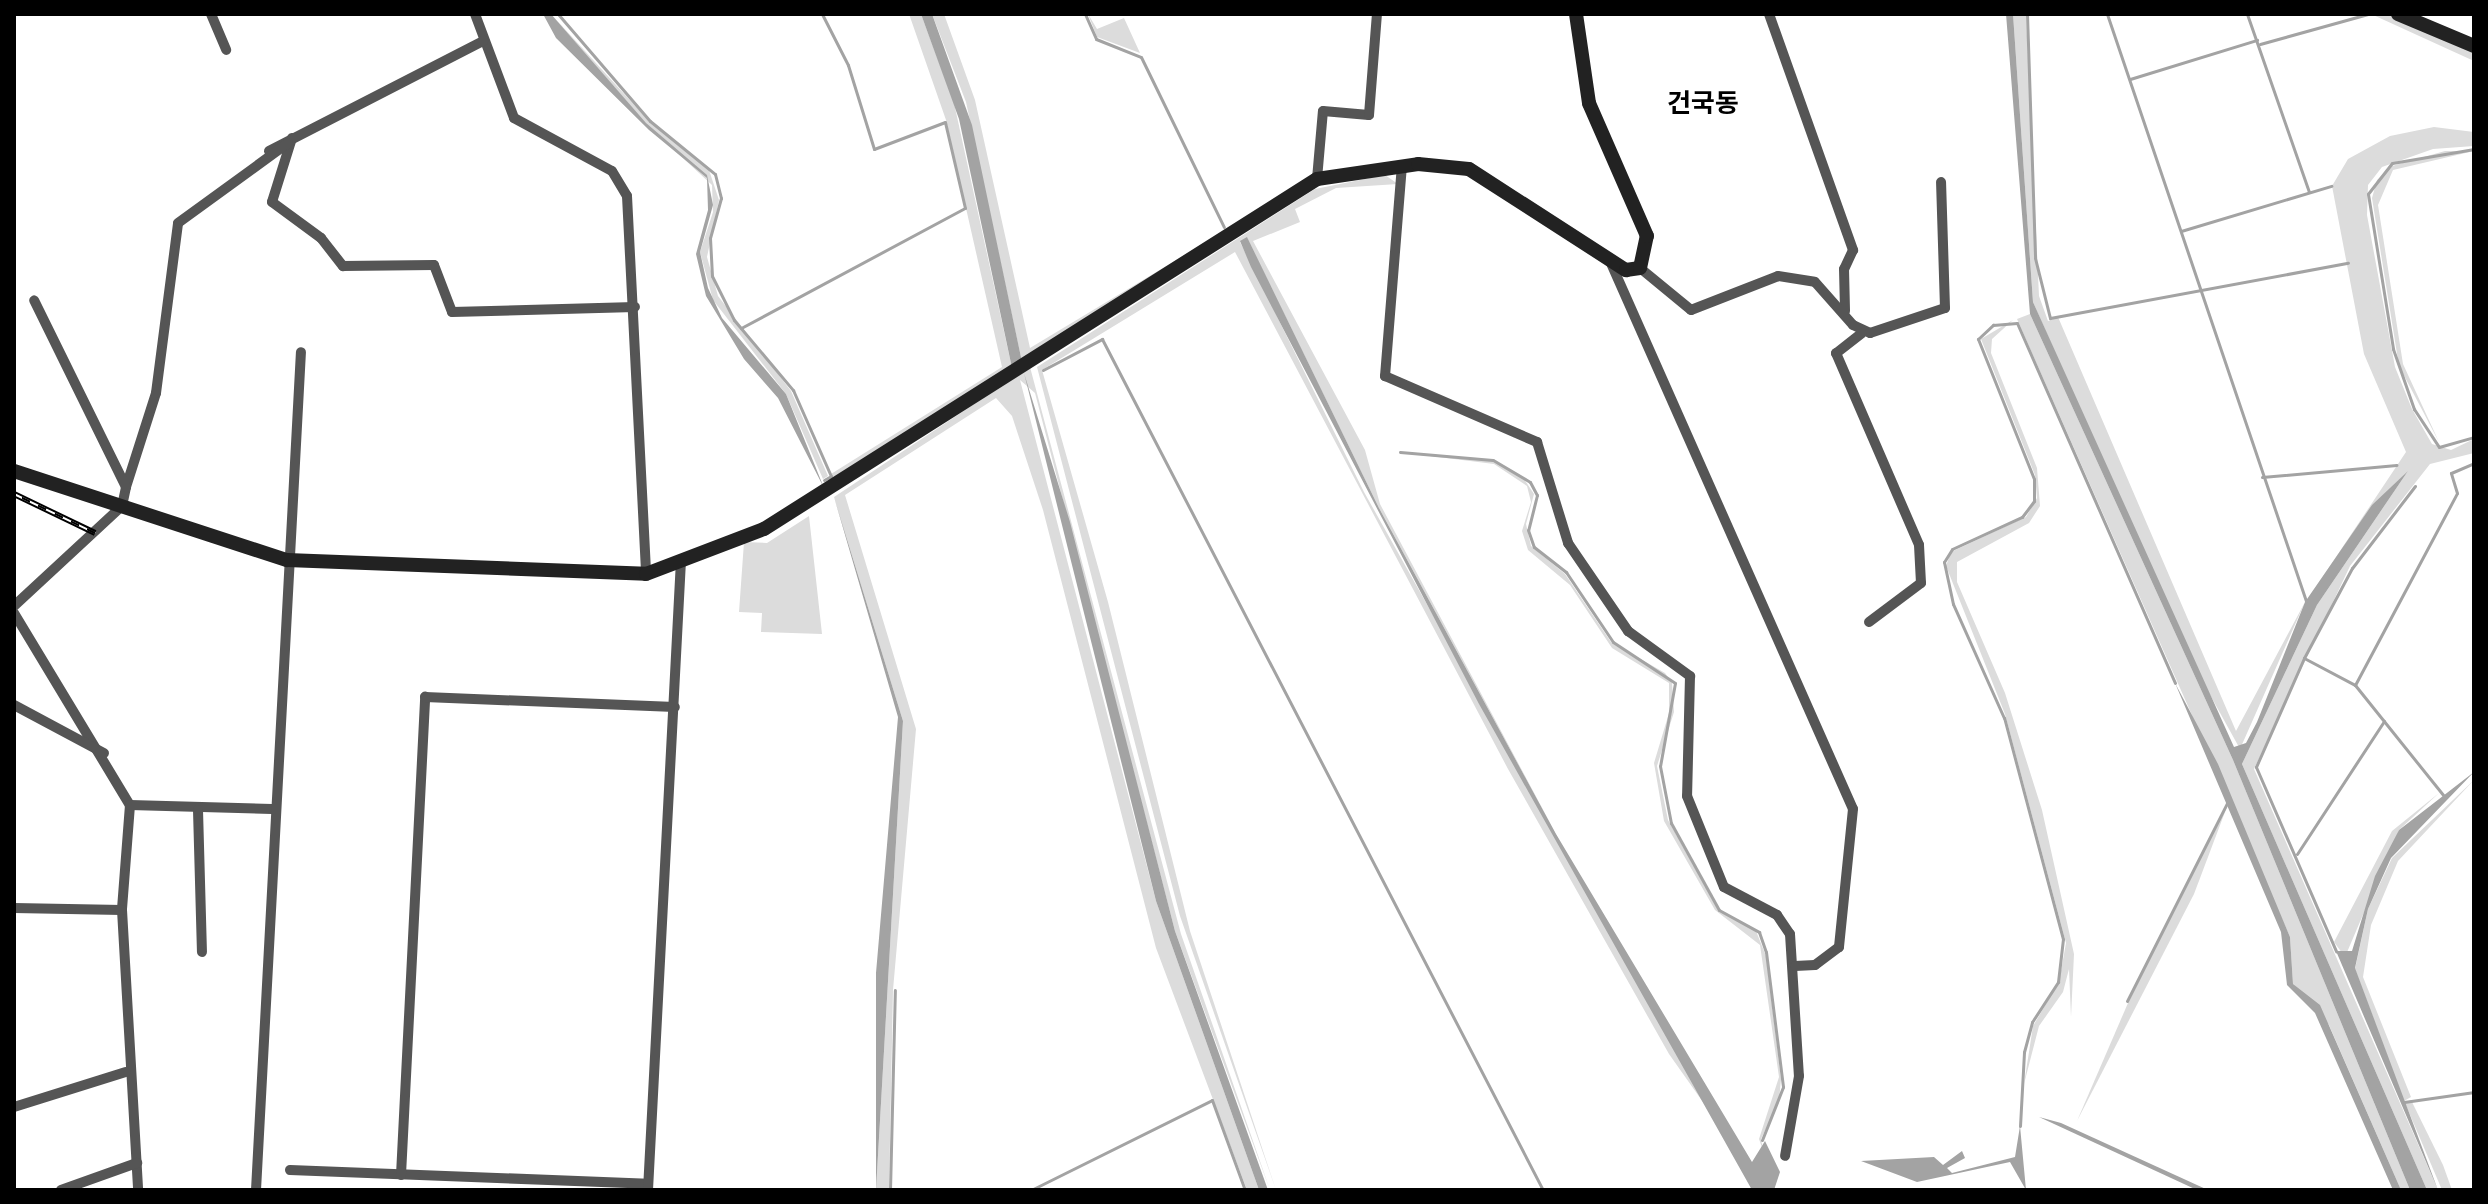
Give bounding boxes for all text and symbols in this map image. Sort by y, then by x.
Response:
district label: 건국동 [1667,88,1739,120]

